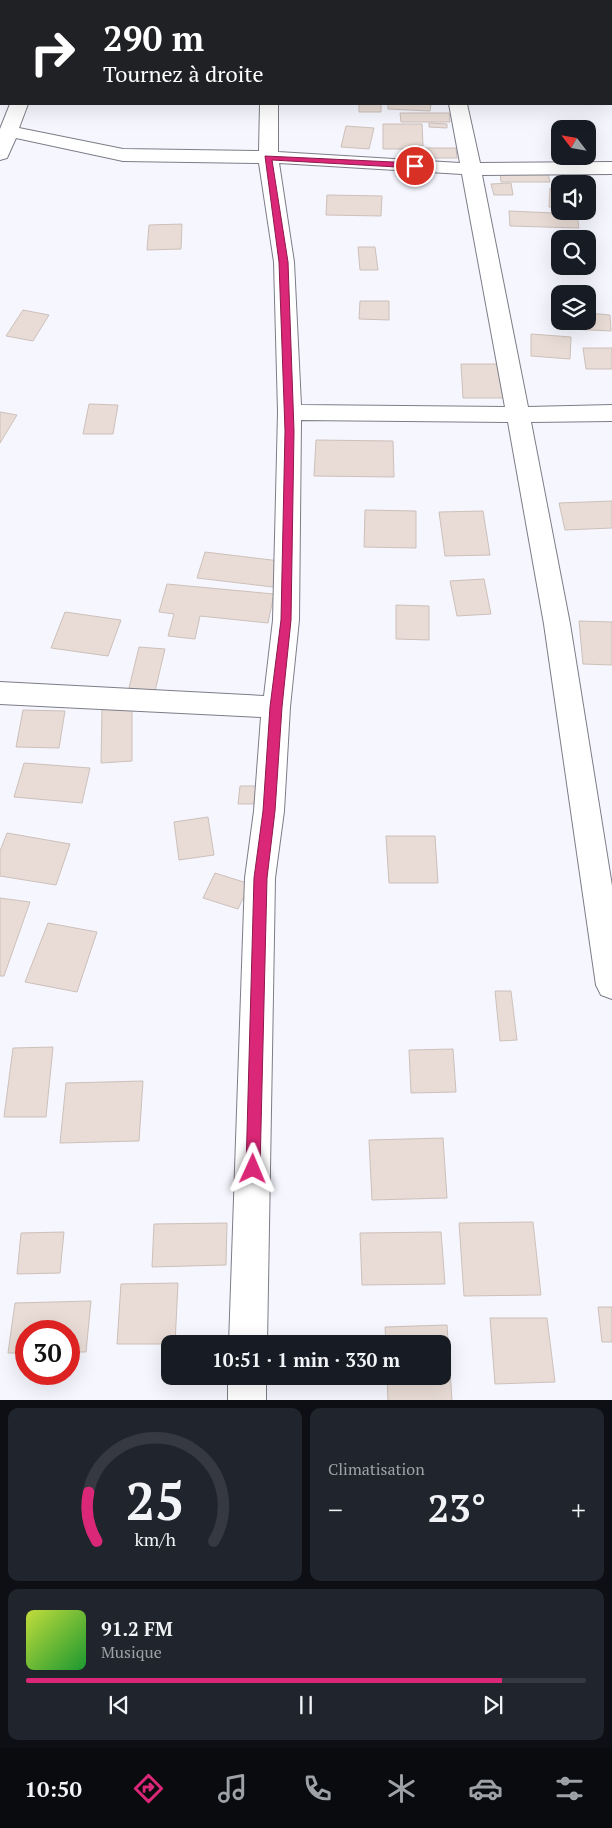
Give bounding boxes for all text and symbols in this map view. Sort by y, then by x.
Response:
text: 290 m [103,15,204,61]
icon: right [20,20,85,85]
text: Tournez à droite [103,59,264,88]
north arrow [551,120,596,165]
map controls [551,120,596,330]
pin [394,145,436,187]
icon: arrive [401,152,429,180]
button: sound [551,175,596,220]
button: search [551,230,596,275]
button: layers [551,285,596,330]
position arrow [226,1142,278,1194]
speed limit sign: 30 [15,1320,80,1385]
text: 10:51 · 1 min · 330 m [212,1347,400,1372]
text: Climatisation [328,1458,425,1480]
text: 25 [126,1466,184,1535]
text: 23° [428,1483,486,1533]
text: − [328,1491,343,1528]
text: + [571,1491,586,1528]
text: km/h [134,1527,176,1551]
text: 91.2 FM [101,1616,173,1641]
text: Musique [101,1641,162,1663]
icon: previous [105,1691,133,1719]
icon: pause [292,1691,320,1719]
icon: next [479,1691,507,1719]
icon: directions [131,1771,166,1806]
icon: music [215,1771,250,1806]
icon: phone [300,1771,335,1806]
icon: climate [384,1771,419,1806]
icon: car [468,1771,503,1806]
icon: filters [552,1771,587,1806]
text: 10:50 [25,1774,82,1803]

